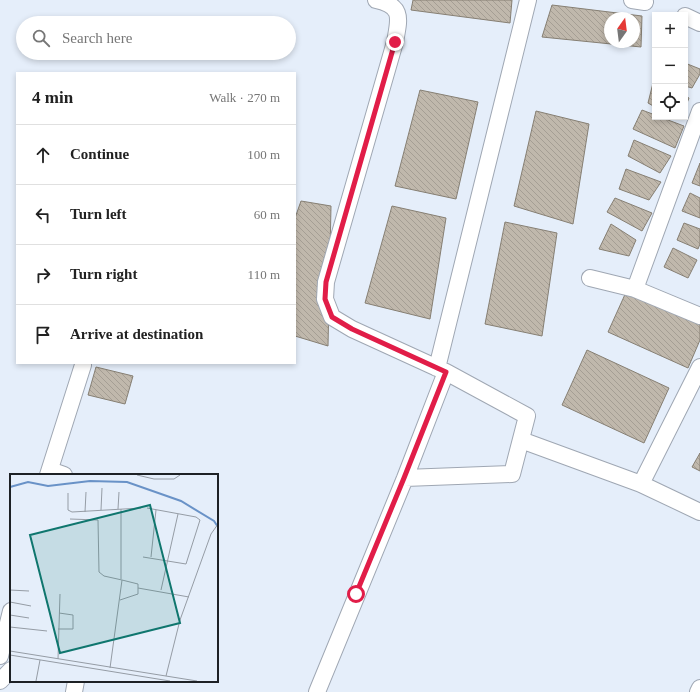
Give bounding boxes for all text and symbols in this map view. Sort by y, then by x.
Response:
north arrow [604,12,640,48]
map controls [652,12,688,120]
button: + [652,12,688,48]
search box [16,16,296,60]
icon: search [30,27,52,49]
text: Search here [62,30,132,46]
route end [386,33,404,51]
button: − [652,48,688,84]
button: locate [652,84,688,120]
text: 4 min [32,88,73,107]
text: Walk · 270 m [209,90,280,105]
icon: ahead [32,144,54,166]
text: Continue [70,146,129,162]
text: 100 m [247,147,280,162]
icon: left [32,204,54,226]
text: Turn left [70,206,127,222]
text: 60 m [254,207,280,222]
icon: right [32,264,54,286]
text: Turn right [70,266,137,282]
text: 110 m [248,267,280,282]
icon: arrive [32,324,54,346]
text: Arrive at destination [70,326,203,342]
inset map [10,474,218,682]
route start [347,585,365,603]

